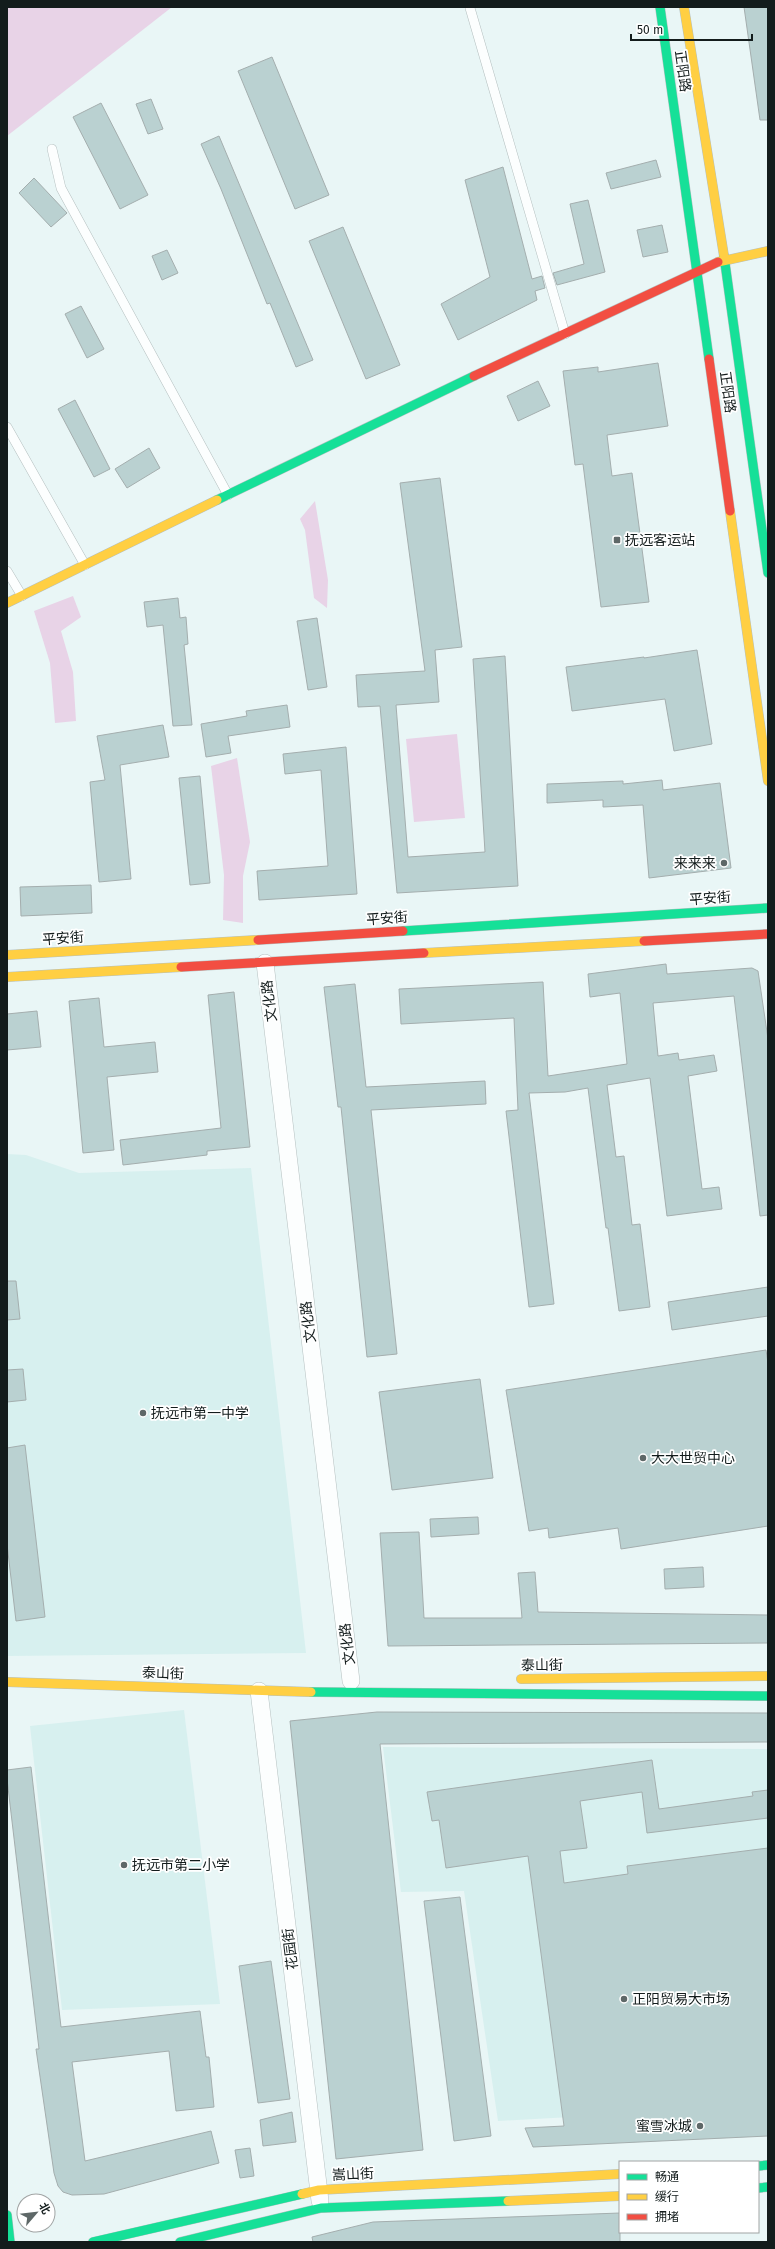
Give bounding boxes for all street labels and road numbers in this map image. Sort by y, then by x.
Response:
street label: 正阳路 [671,49,694,93]
street label: 正阳路 [716,370,739,414]
street label: 平安街 [688,889,732,908]
street label: 平安街 [365,909,409,928]
street label: 平安街 [41,929,85,948]
street label: 文化路 [259,979,280,1023]
street label: 文化路 [298,1300,319,1344]
street label: 文化路 [337,1622,358,1666]
street label: 泰山街 [521,1657,563,1674]
street label: 泰山街 [142,1664,184,1683]
street label: 花园街 [280,1927,301,1971]
street label: 嵩山街 [332,2165,374,2184]

